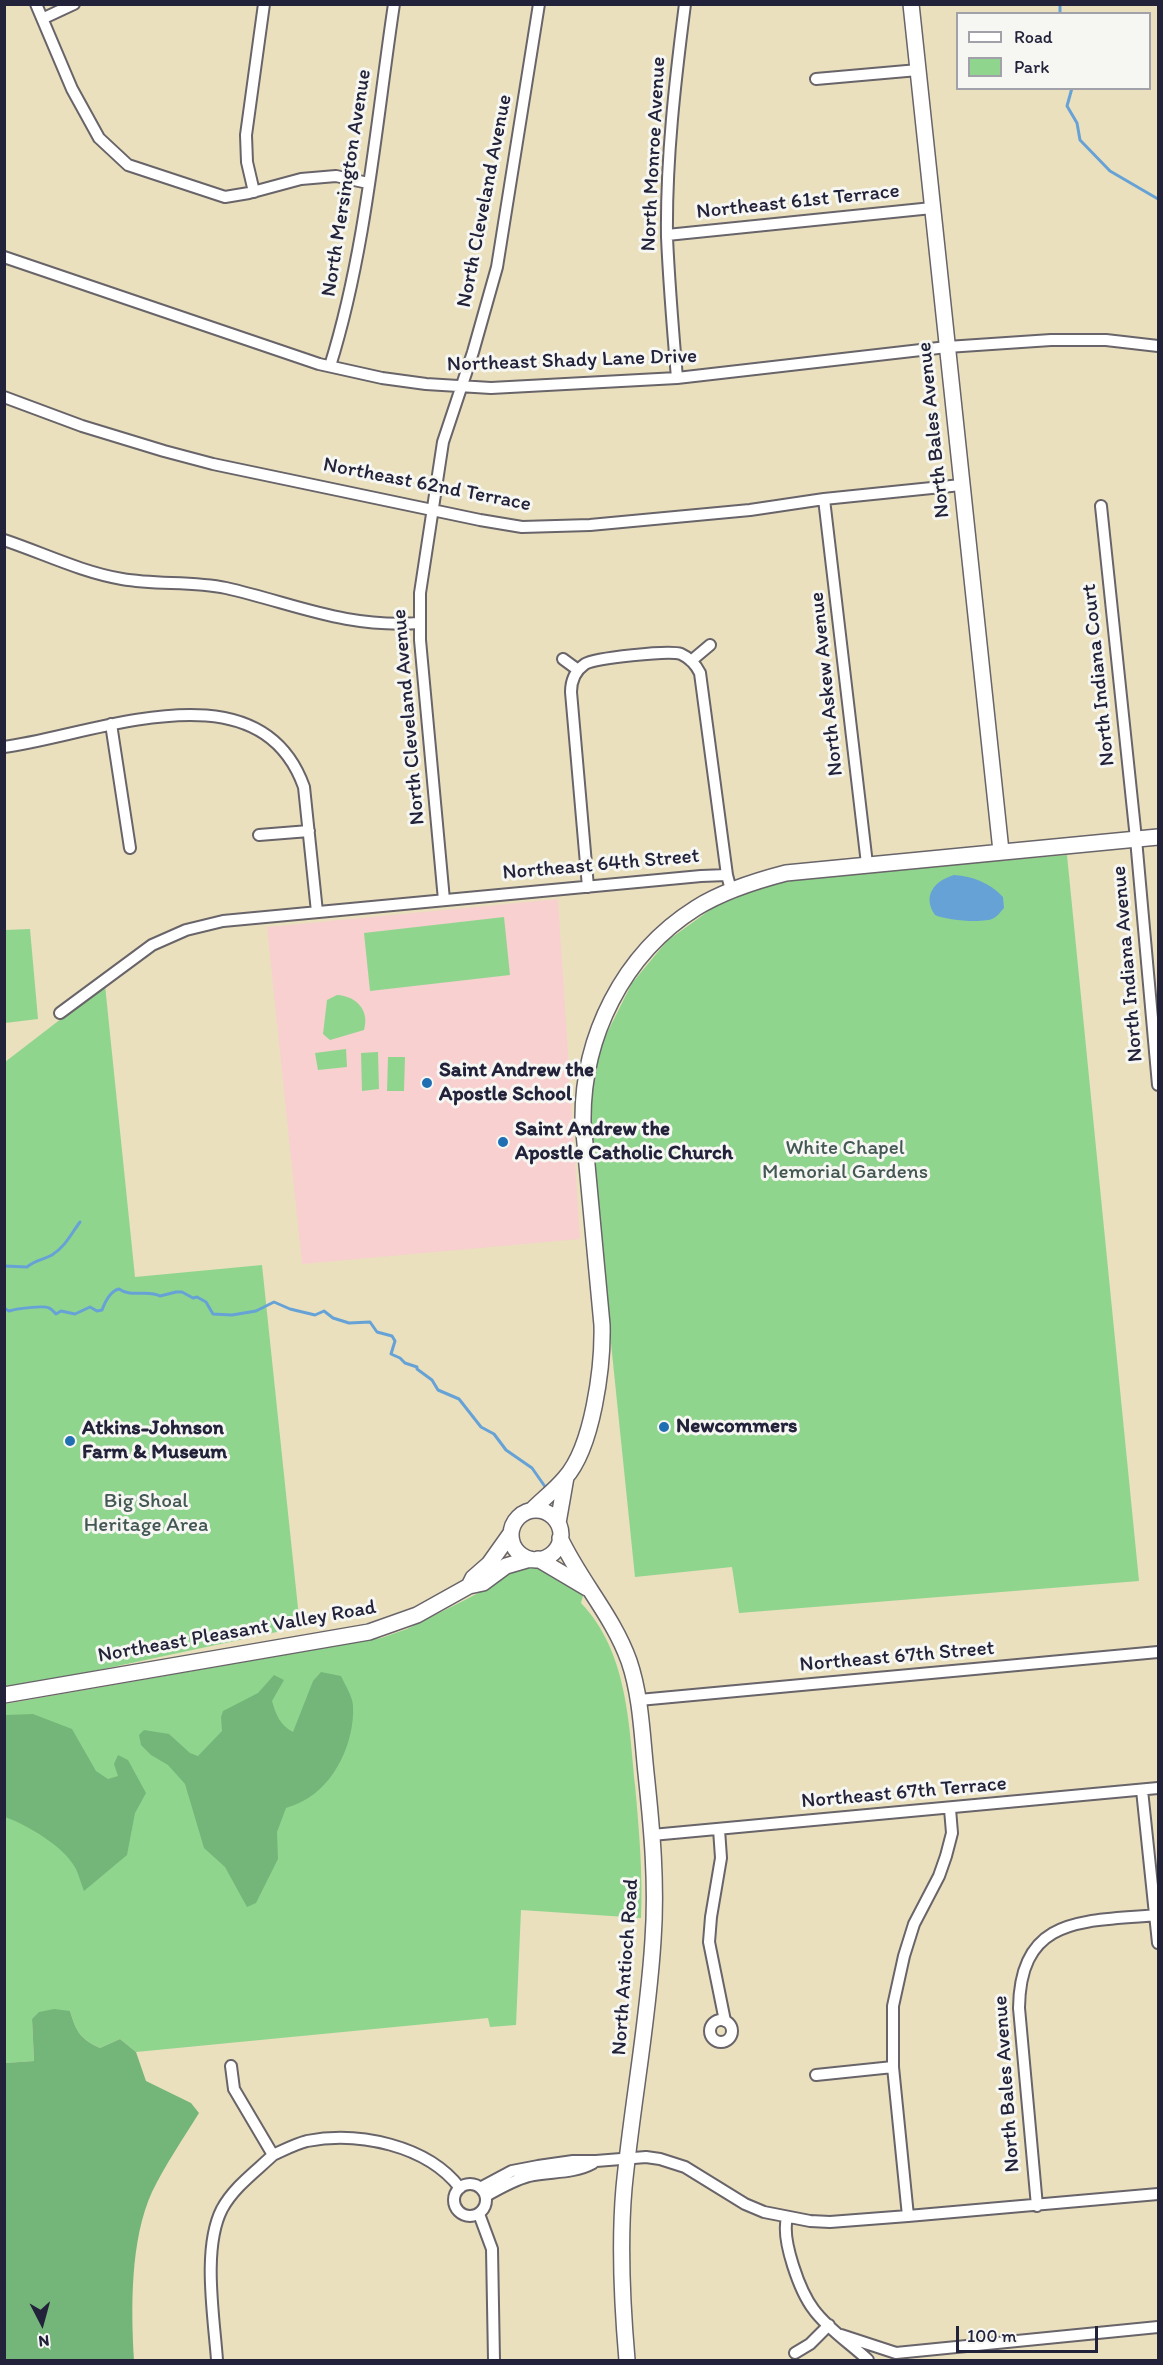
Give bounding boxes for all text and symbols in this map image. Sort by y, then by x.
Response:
legend [956,12,1151,90]
text: Road [1014,26,1053,48]
street label: North Monroe Avenue [636,56,672,252]
text: Park [1014,56,1049,78]
street label: North Mersington Avenue [317,67,377,299]
street label: North Cleveland Avenue [452,92,518,310]
street label: Northeast 61st Terrace [695,179,901,225]
street label: North Bales Avenue [912,341,956,519]
street label: Northeast Shady Lane Drive [446,344,698,378]
street label: Northeast 62nd Terrace [321,452,533,518]
street label: North Indiana Court [1077,583,1121,767]
street label: North Askew Avenue [805,591,849,777]
street label: North Cleveland Avenue [387,608,431,826]
street label: Northeast 64th Street [501,844,701,886]
street label: North Indiana Avenue [1107,865,1149,1063]
place label: Saint Andrew the Apostle School [439,1058,594,1108]
marker: Saint Andrew the Apostle School [420,1076,434,1090]
place label: Saint Andrew the Apostle Catholic Church [515,1117,733,1167]
marker: Saint Andrew the Apostle Catholic Church [496,1135,510,1149]
park label: White Chapel Memorial Gardens [762,1136,928,1186]
place label: Newcommers [676,1414,798,1440]
place label: Atkins-Johnson Farm & Museum [82,1416,227,1466]
marker: Newcommers [657,1420,671,1434]
marker: Atkins-Johnson Farm & Museum [63,1434,77,1448]
park label: Big Shoal Heritage Area [84,1489,208,1539]
street label: Northeast Pleasant Valley Road [96,1595,378,1669]
street label: Northeast 67th Street [799,1636,995,1678]
street label: Northeast 67th Terrace [800,1771,1008,1815]
street label: North Antioch Road [607,1878,645,2056]
street label: North Bales Avenue [988,1995,1026,2173]
north arrow [12,2293,72,2353]
scale bar [959,2314,1102,2352]
text: 100 m [967,2325,1017,2347]
text: N [38,2331,50,2351]

